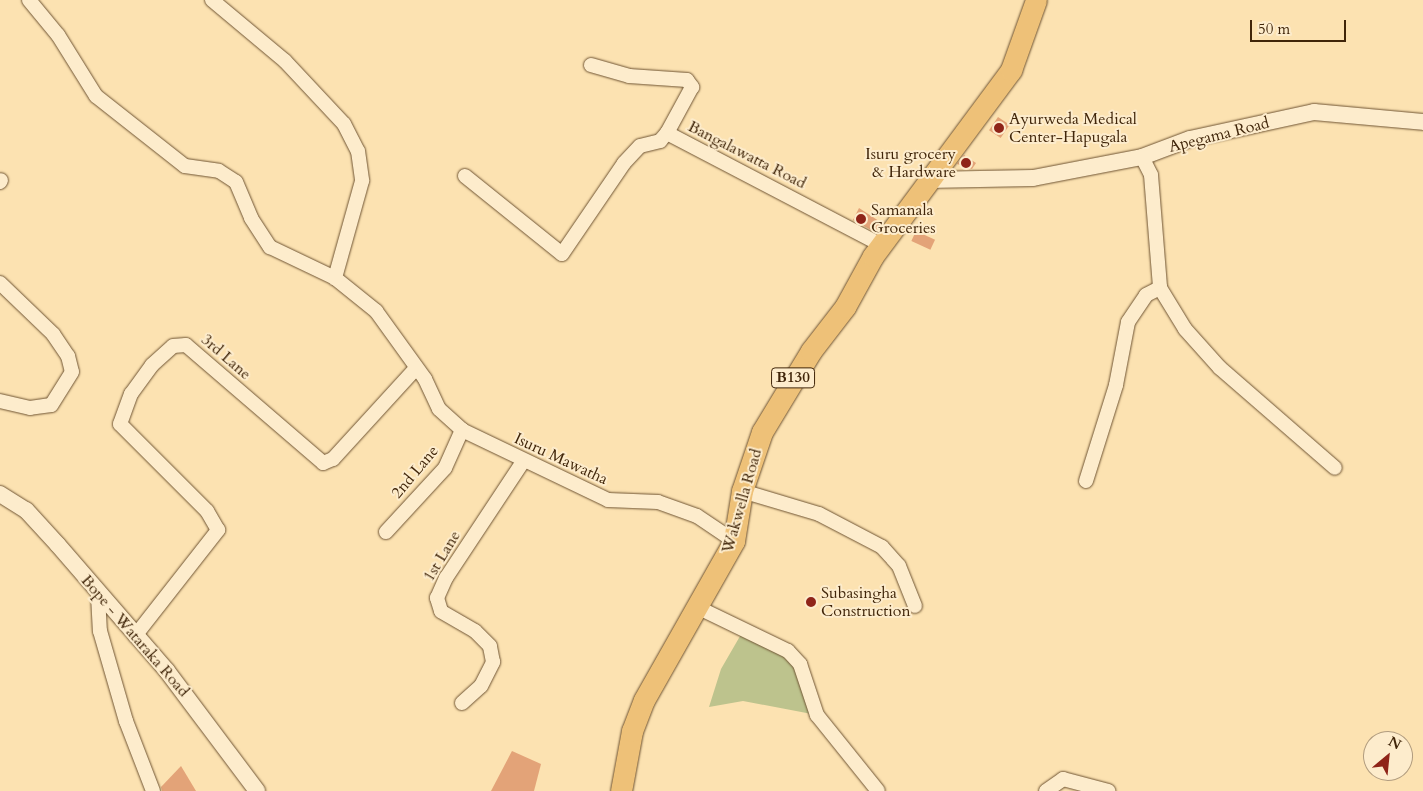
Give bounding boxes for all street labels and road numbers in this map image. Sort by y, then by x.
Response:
street label: Apegama Road [1167,113,1271,157]
street label: Bangalawatta Road [685,117,809,193]
street label: 3rd Lane [197,330,255,384]
road number: B130 [770,366,816,390]
street label: Isuru Mawatha [511,429,611,489]
street label: 2nd Lane [387,442,443,502]
street label: Wakwella Road [718,447,766,555]
street label: 1st Lane [419,527,465,585]
street label: Bope - Wataraka Road [77,571,193,701]

